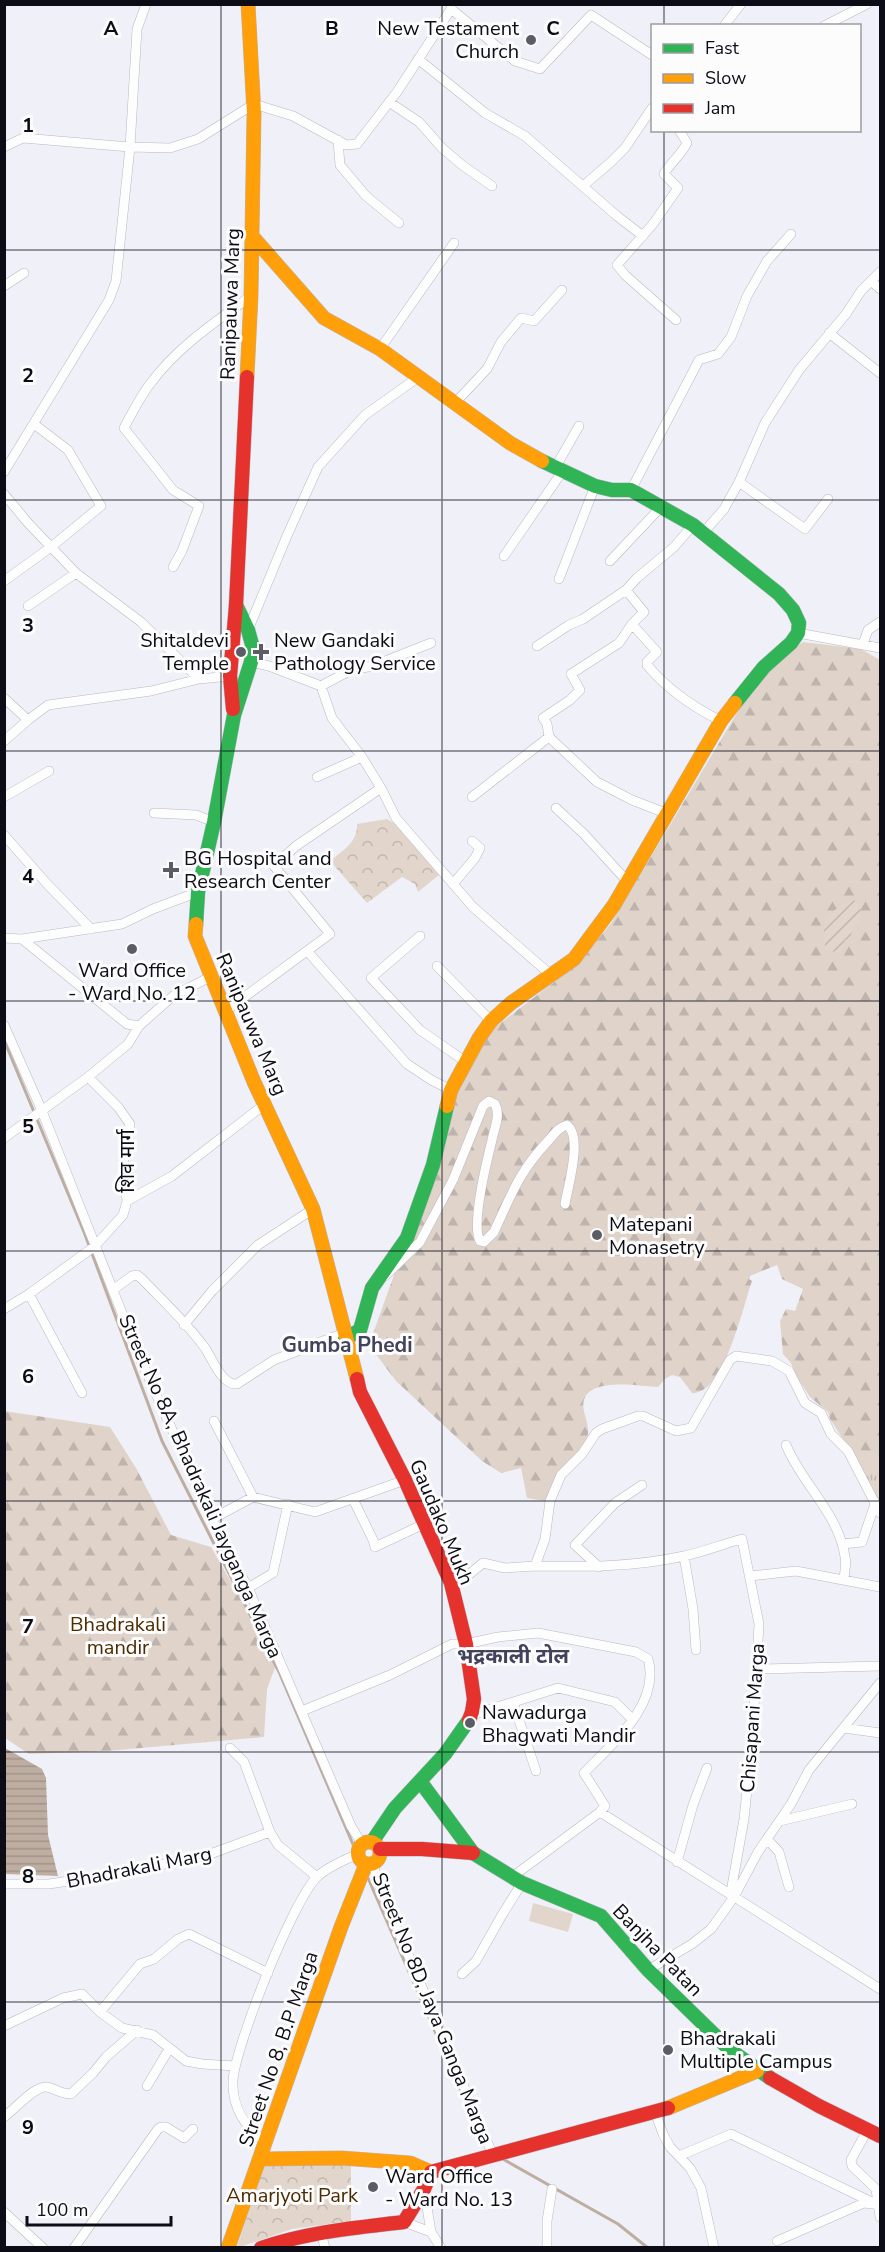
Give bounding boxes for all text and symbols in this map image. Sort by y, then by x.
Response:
text: A [104,15,119,42]
text: B [325,15,339,42]
place label: New Testament Church [377,15,520,65]
text: C [546,15,560,42]
legend [651,24,861,132]
marker: New Testament Church [524,33,538,47]
text: Fast [705,36,740,60]
text: Slow [705,66,746,90]
text: Jam [704,96,736,120]
text: 1 [22,112,34,139]
street label: Ranipauwa Marg [214,227,247,381]
text: 2 [22,362,34,389]
text: 3 [22,612,34,639]
place label: Shitaldevi Temple [140,627,229,677]
place label: New Gandaki Pathology Service [274,627,436,677]
marker: New Gandaki Pathology Service [252,643,270,661]
marker: Shitaldevi Temple [234,645,248,659]
place label: BG Hospital and Research Center [184,845,332,895]
marker: BG Hospital and Research Center [162,861,180,879]
text: 4 [22,863,34,890]
marker: Ward Office - Ward No. 12 [125,942,139,956]
street label: Ranipauwa Marg [209,949,294,1100]
place label: Ward Office - Ward No. 12 [68,957,196,1007]
text: 5 [22,1113,34,1140]
street label: शिव मार्ग [114,1128,141,1193]
place label: Matepani Monasetry [609,1211,705,1261]
marker: Matepani Monasetry [590,1228,604,1242]
street label: Street No 8A, Bhadrakali Jayganga Marga [112,1310,289,1662]
district label: Gumba Phedi [281,1331,413,1359]
text: 6 [22,1363,34,1390]
street label: Gaudako Mukh [403,1455,480,1589]
park label: Bhadrakali mandir [70,1611,166,1661]
text: 7 [22,1613,34,1640]
district label: भद्रकाली टोल [457,1642,570,1670]
street label: Chisapani Marga [734,1642,771,1794]
place label: Nawadurga Bhagwati Mandir [482,1699,636,1749]
marker: Nawadurga Bhagwati Mandir [463,1716,477,1730]
street label: Bhadrakali Marg [64,1840,214,1895]
text: 8 [22,1863,34,1890]
street label: Street No 8D, Jaya Ganga Marga [366,1869,499,2148]
street label: Banjha Patan [607,1898,709,2003]
street label: Street No 8, B.P Marga [232,1948,325,2151]
place label: Bhadrakali Multiple Campus [680,2025,832,2075]
marker: Bhadrakali Multiple Campus [661,2043,675,2057]
text: 9 [22,2114,34,2141]
place label: Ward Office - Ward No. 13 [385,2163,513,2213]
marker: Ward Office - Ward No. 13 [366,2180,380,2194]
park label: Amarjyoti Park [226,2182,359,2209]
scale bar [27,2189,171,2227]
text: 100 m [36,2198,88,2222]

